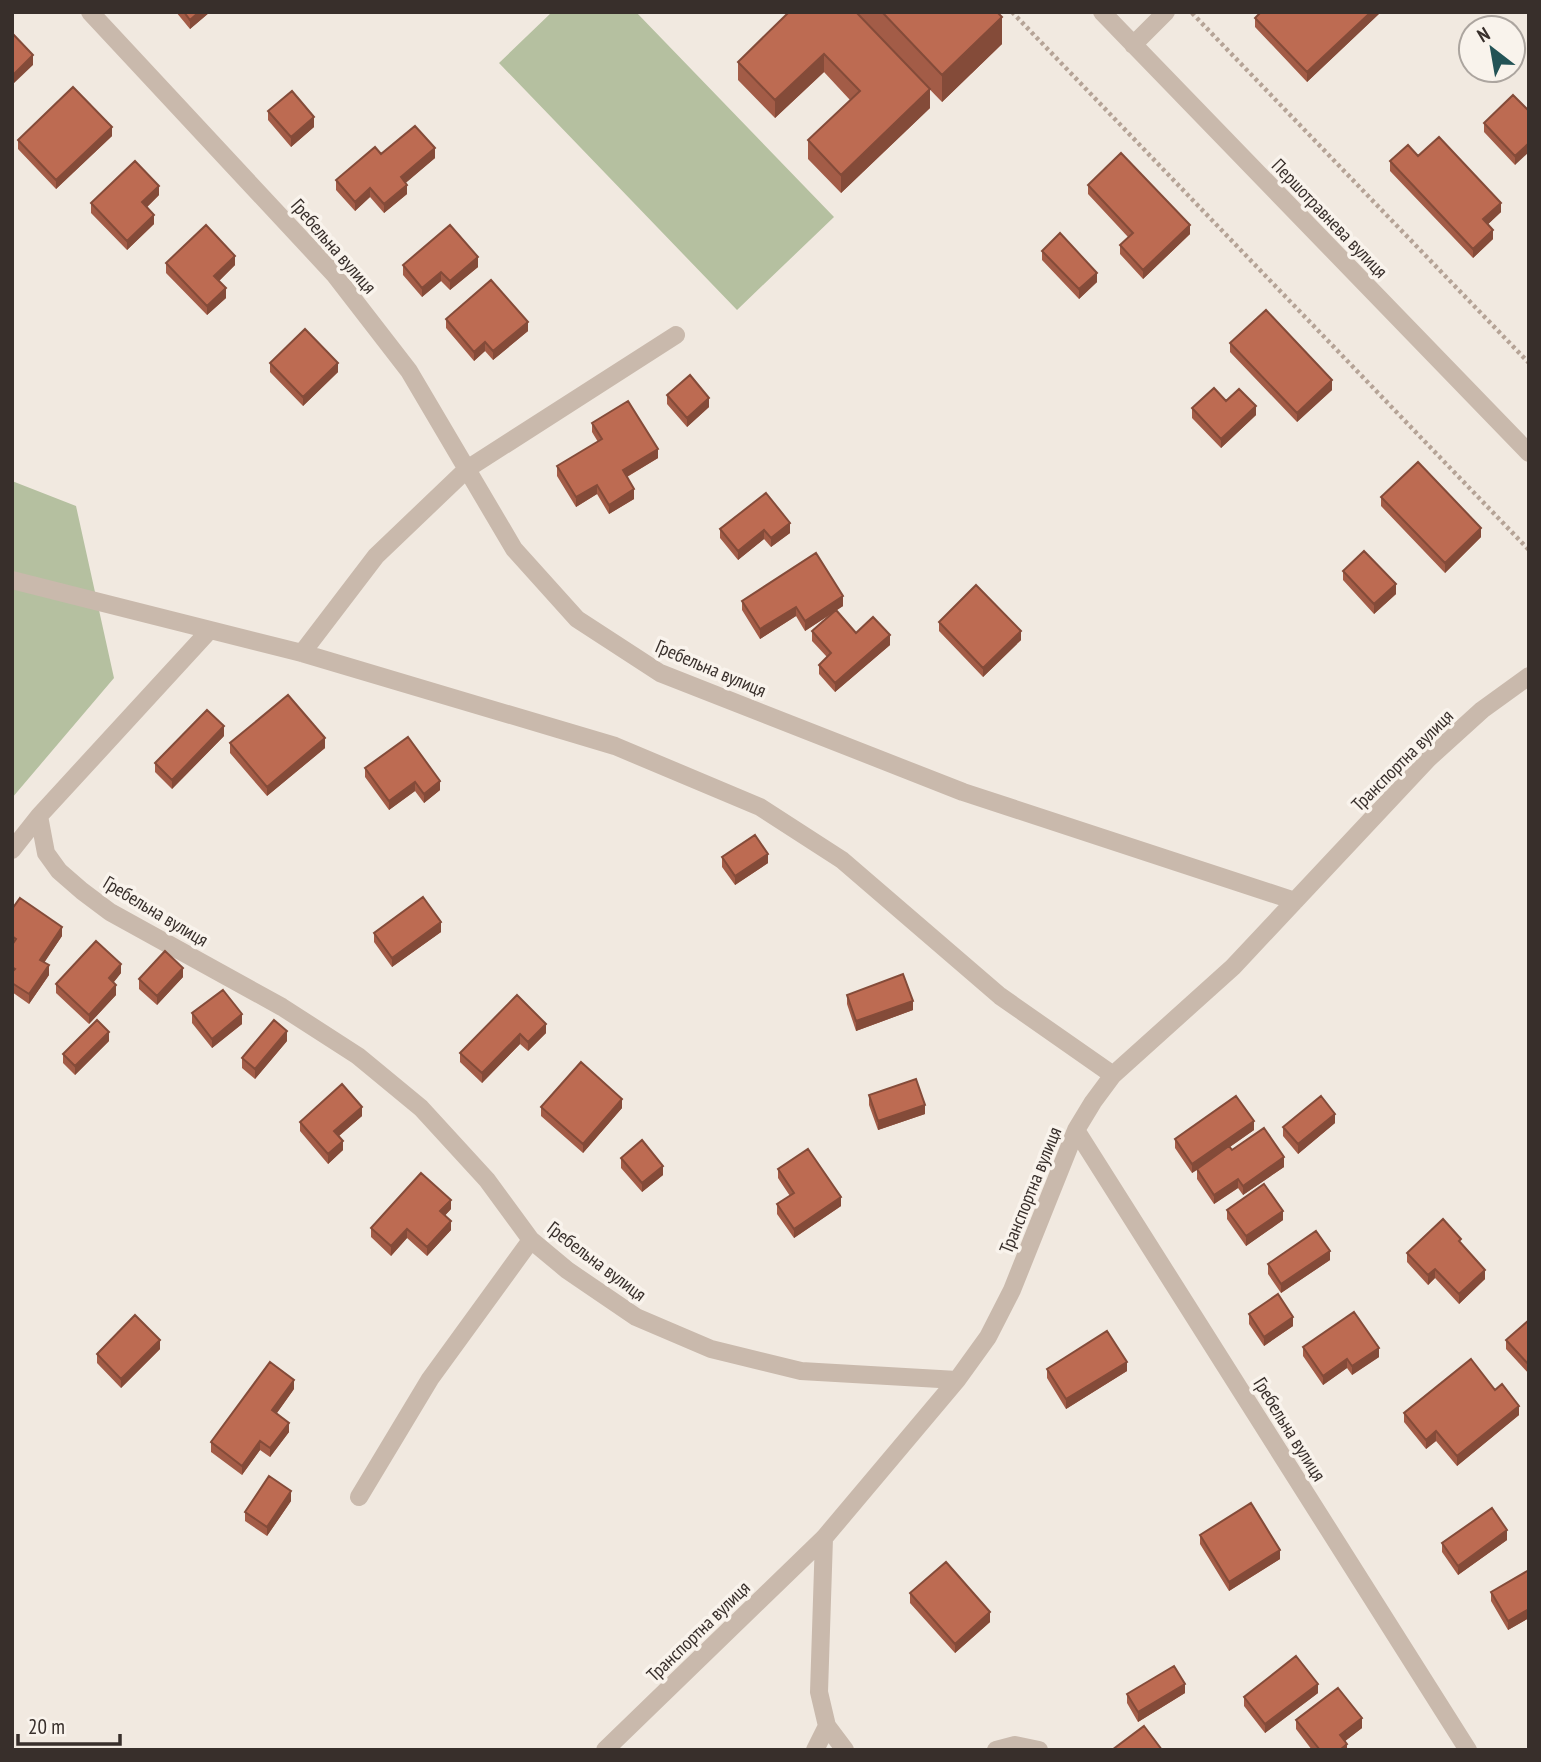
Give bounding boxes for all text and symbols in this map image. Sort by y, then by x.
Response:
north arrow [1457,14,1527,84]
text: N [1473,21,1494,47]
street label: Першотравнева вулиця [1267,153,1393,283]
street label: Гребельна вулиця [286,194,382,298]
street label: Гребельна вулиця [652,634,770,702]
street label: Транспортна вулиця [1346,704,1458,816]
street label: Гребельна вулиця [99,870,213,952]
street label: Транспортна вулиця [994,1123,1066,1257]
street label: Гребельна вулиця [543,1216,651,1306]
street label: Гребельна вулиця [1249,1373,1331,1485]
street label: Транспортна вулиця [641,1576,755,1686]
scale bar [18,1702,119,1746]
text: 20 m [28,1713,65,1740]

